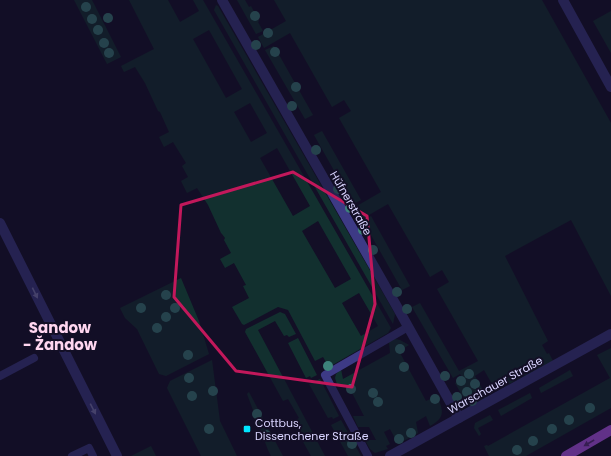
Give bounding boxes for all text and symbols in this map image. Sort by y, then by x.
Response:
street label: Hüfnerstraße [326,168,376,238]
one-way arrow [32,287,38,299]
district label: Sandow - Žandow [23,317,97,355]
street label: Warschauer Straße [445,352,546,418]
one-way arrow [90,404,96,415]
place label: Cottbus, Dissenchener Straße [255,415,369,444]
marker: Cottbus, Dissenchener Straße [242,424,252,434]
one-way arrow [583,440,595,447]

